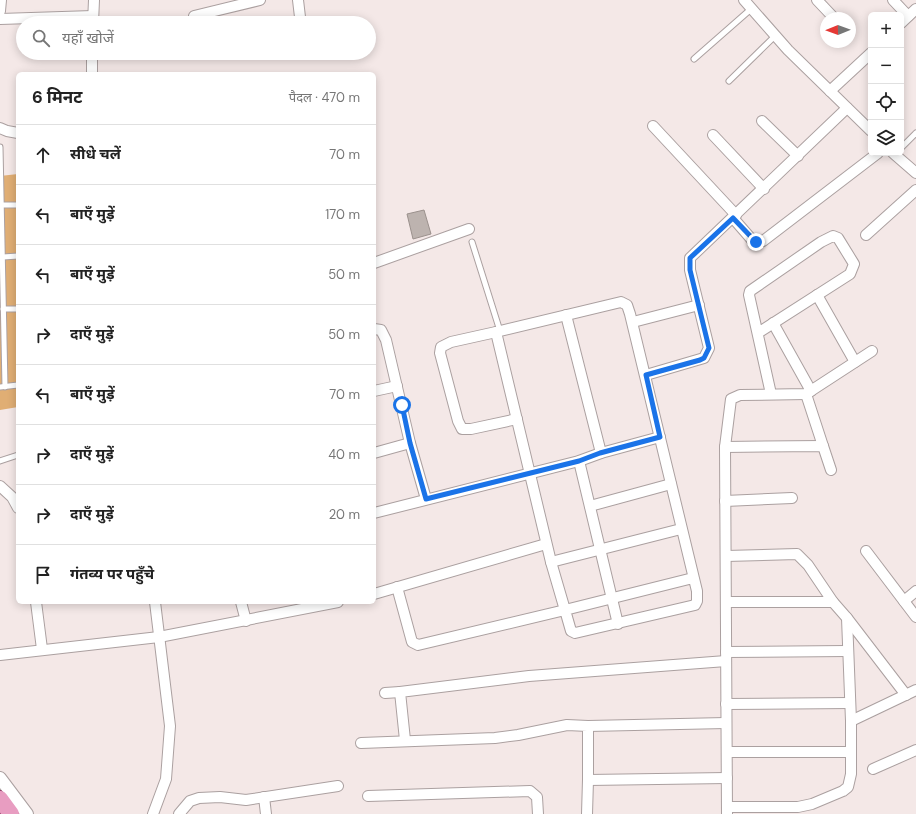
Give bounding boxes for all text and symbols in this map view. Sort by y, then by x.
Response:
north arrow [820,12,856,48]
map controls [868,12,904,156]
button: + [868,12,904,48]
search box [16,16,376,60]
icon: search [30,27,52,49]
text: यहाँ खोजें [62,28,114,48]
button: − [868,48,904,84]
button: locate [868,84,904,120]
text: 6 मिनट [32,86,82,108]
text: पैदल · 470 m [289,89,360,106]
button: layers [868,120,904,156]
icon: ahead [32,144,54,166]
text: सीधे चलें [70,144,121,164]
text: 70 m [329,146,360,163]
icon: left [32,204,54,226]
text: बाएँ मुड़ें [70,204,115,224]
text: 170 m [325,206,360,223]
route end [747,233,765,251]
icon: left [32,264,54,286]
text: बाएँ मुड़ें [70,264,115,284]
text: 50 m [328,266,360,283]
icon: right [32,324,54,346]
text: दाएँ मुड़ें [70,324,114,344]
text: 50 m [328,326,360,343]
icon: left [32,384,54,406]
text: बाएँ मुड़ें [70,384,115,404]
text: 70 m [329,386,360,403]
route start [393,396,411,414]
icon: right [32,444,54,466]
text: दाएँ मुड़ें [70,444,114,464]
text: 40 m [328,446,360,463]
icon: right [32,504,54,526]
text: दाएँ मुड़ें [70,504,114,524]
text: 20 m [329,506,360,523]
icon: arrive [32,564,54,586]
text: गंतव्य पर पहुँचे [70,564,154,584]

